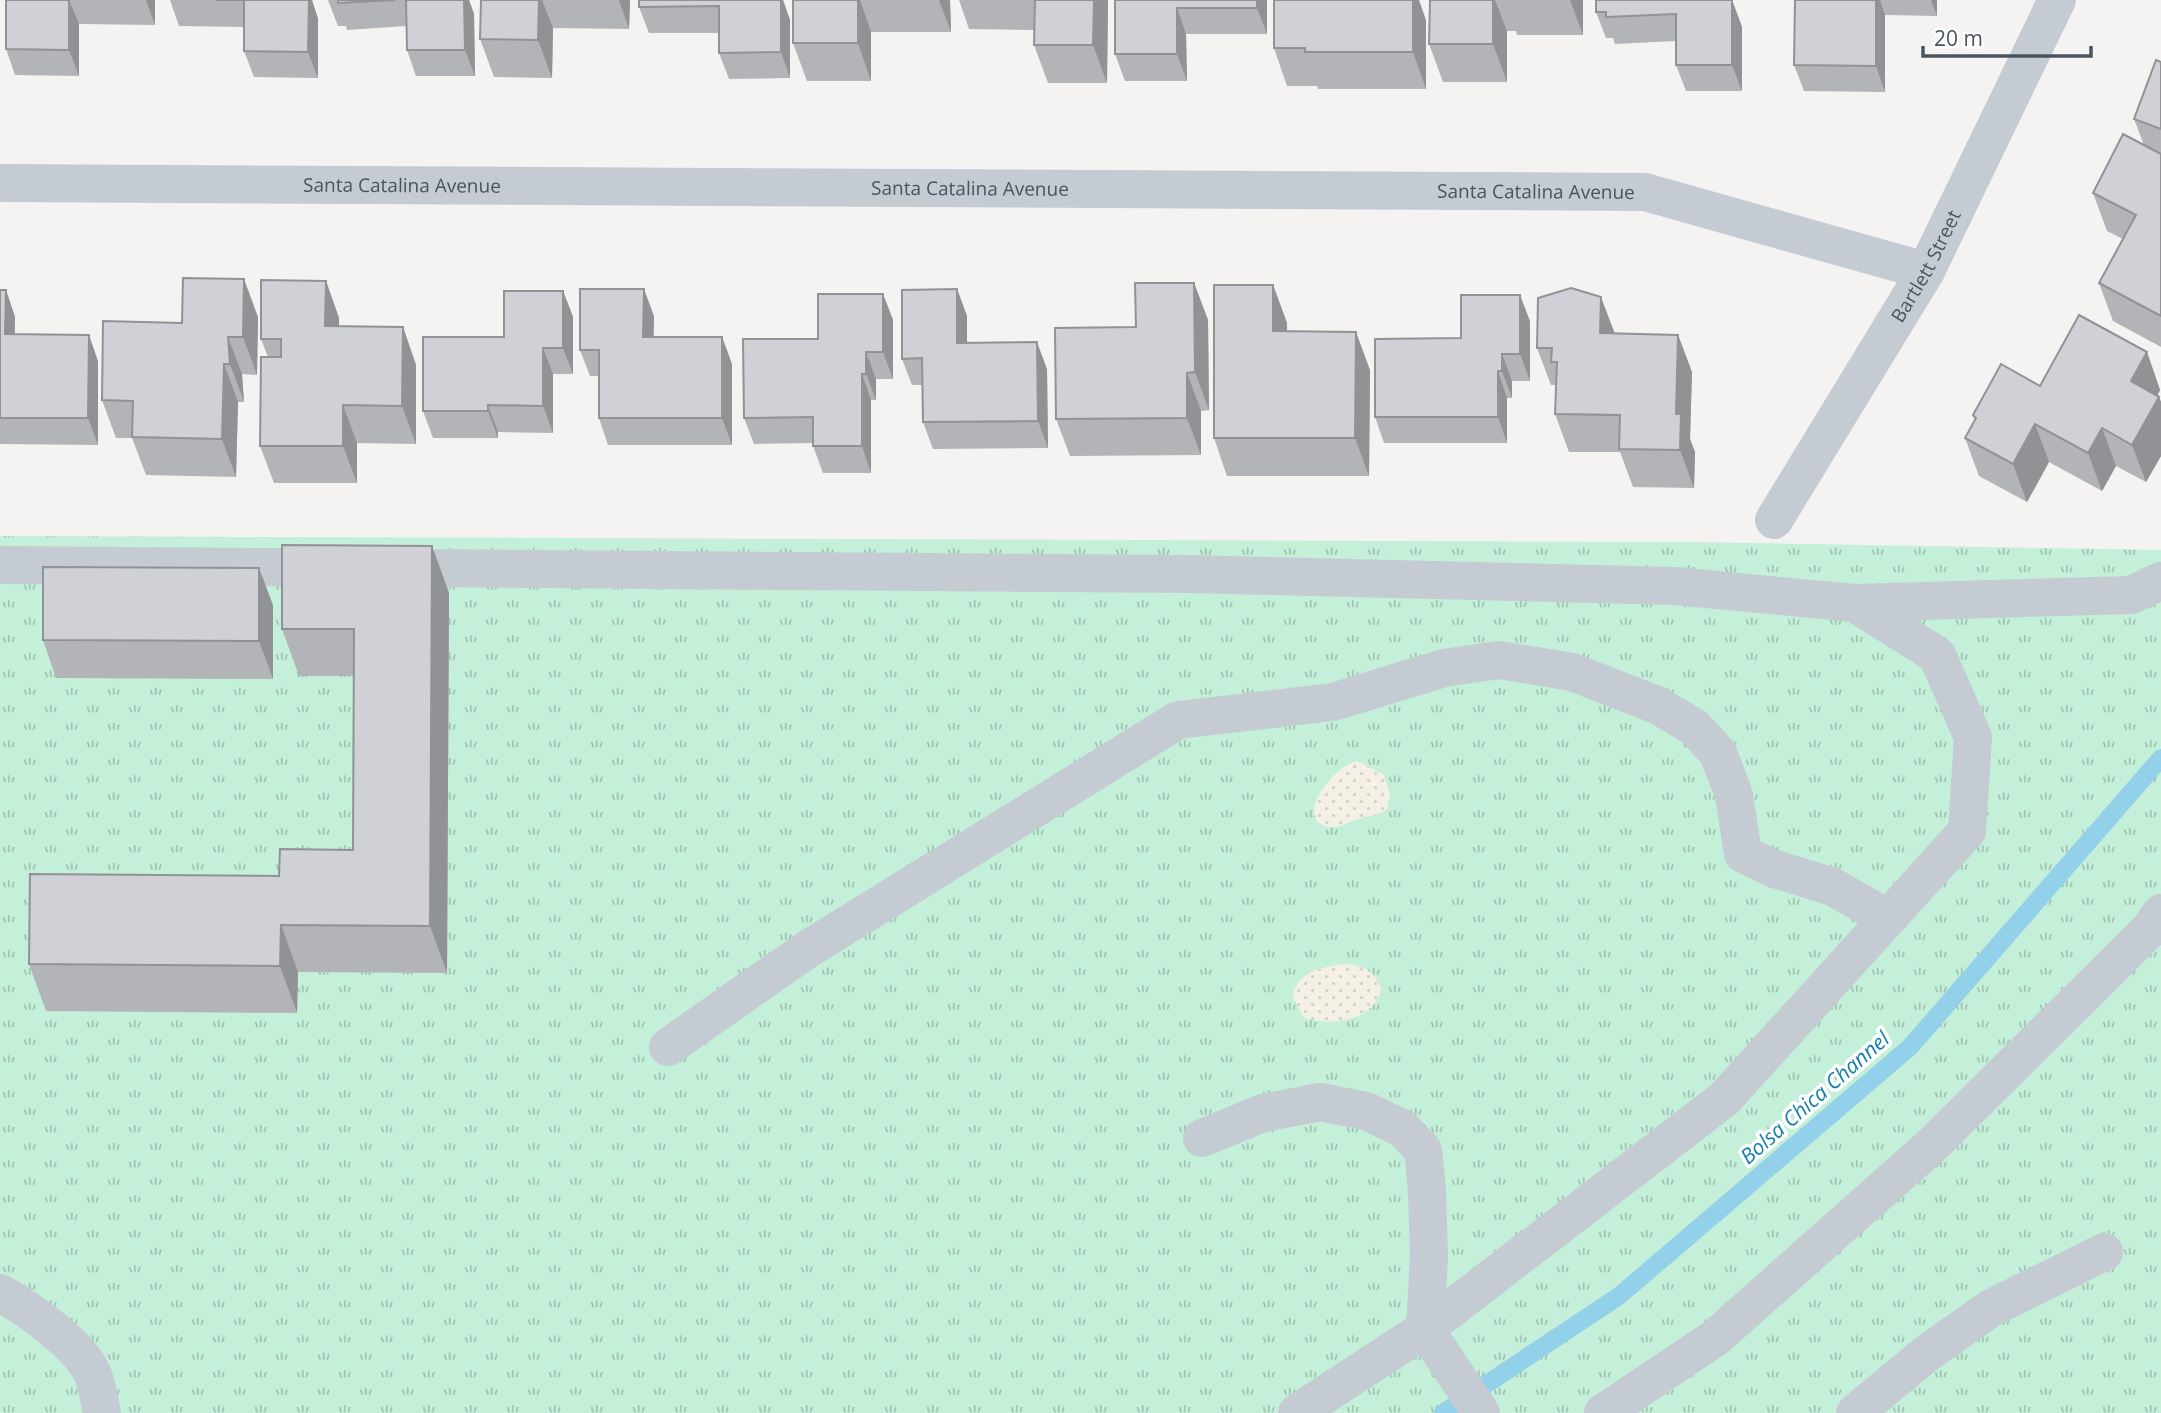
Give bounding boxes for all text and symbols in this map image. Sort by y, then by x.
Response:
scale bar [1923,14,2091,58]
text: 20 m [1934,24,1983,52]
street label: Santa Catalina Avenue [303,172,501,199]
street label: Santa Catalina Avenue [871,175,1069,202]
street label: Santa Catalina Avenue [1437,178,1635,205]
street label: Bartlett Street [1885,205,1967,327]
water label: Bolsa Chica Channel [1734,1024,1895,1170]

